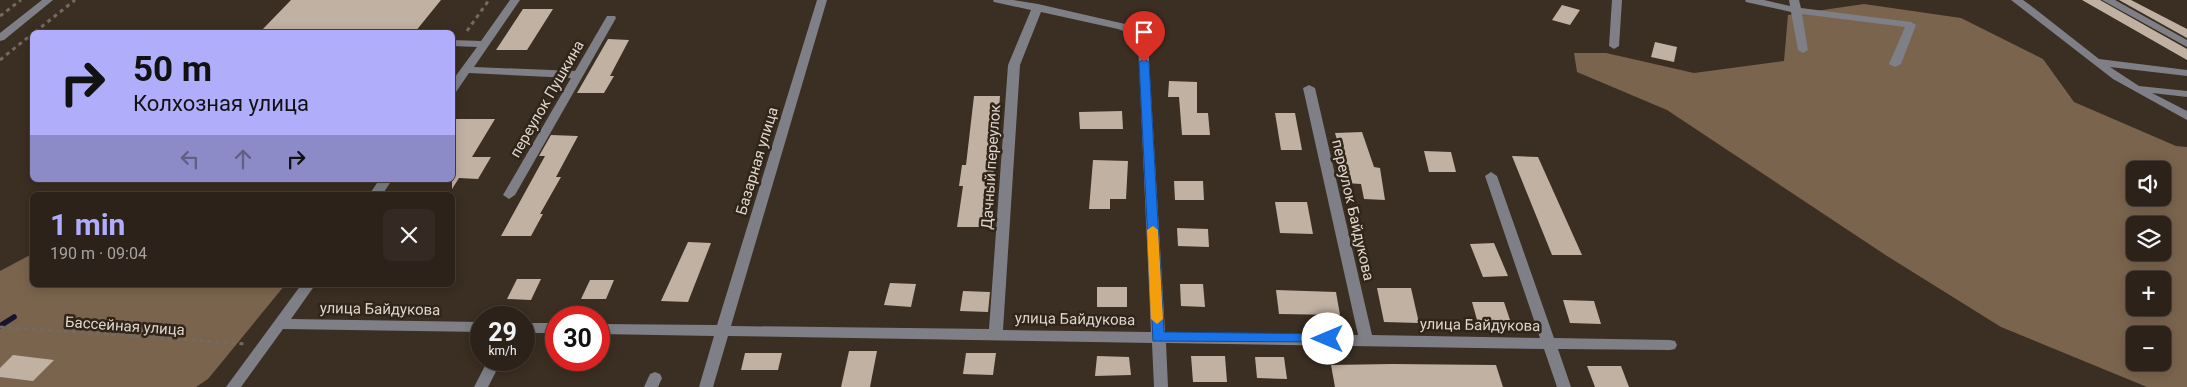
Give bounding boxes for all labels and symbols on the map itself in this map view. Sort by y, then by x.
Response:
pin [1123,11,1165,62]
street label: переулок Пушкина [506,37,588,161]
street label: Дачный переулок [978,104,1004,230]
street label: Базарная улица [732,105,782,217]
street label: переулок Байдукова [1328,138,1378,282]
street label: улица Байдукова [320,299,440,319]
speed limit sign: 30 [545,306,610,371]
street label: улица Байдукова [1015,309,1135,329]
position arrow [1301,312,1353,364]
street label: Бассейная улица [65,313,185,339]
street label: улица Байдукова [1420,315,1540,335]

